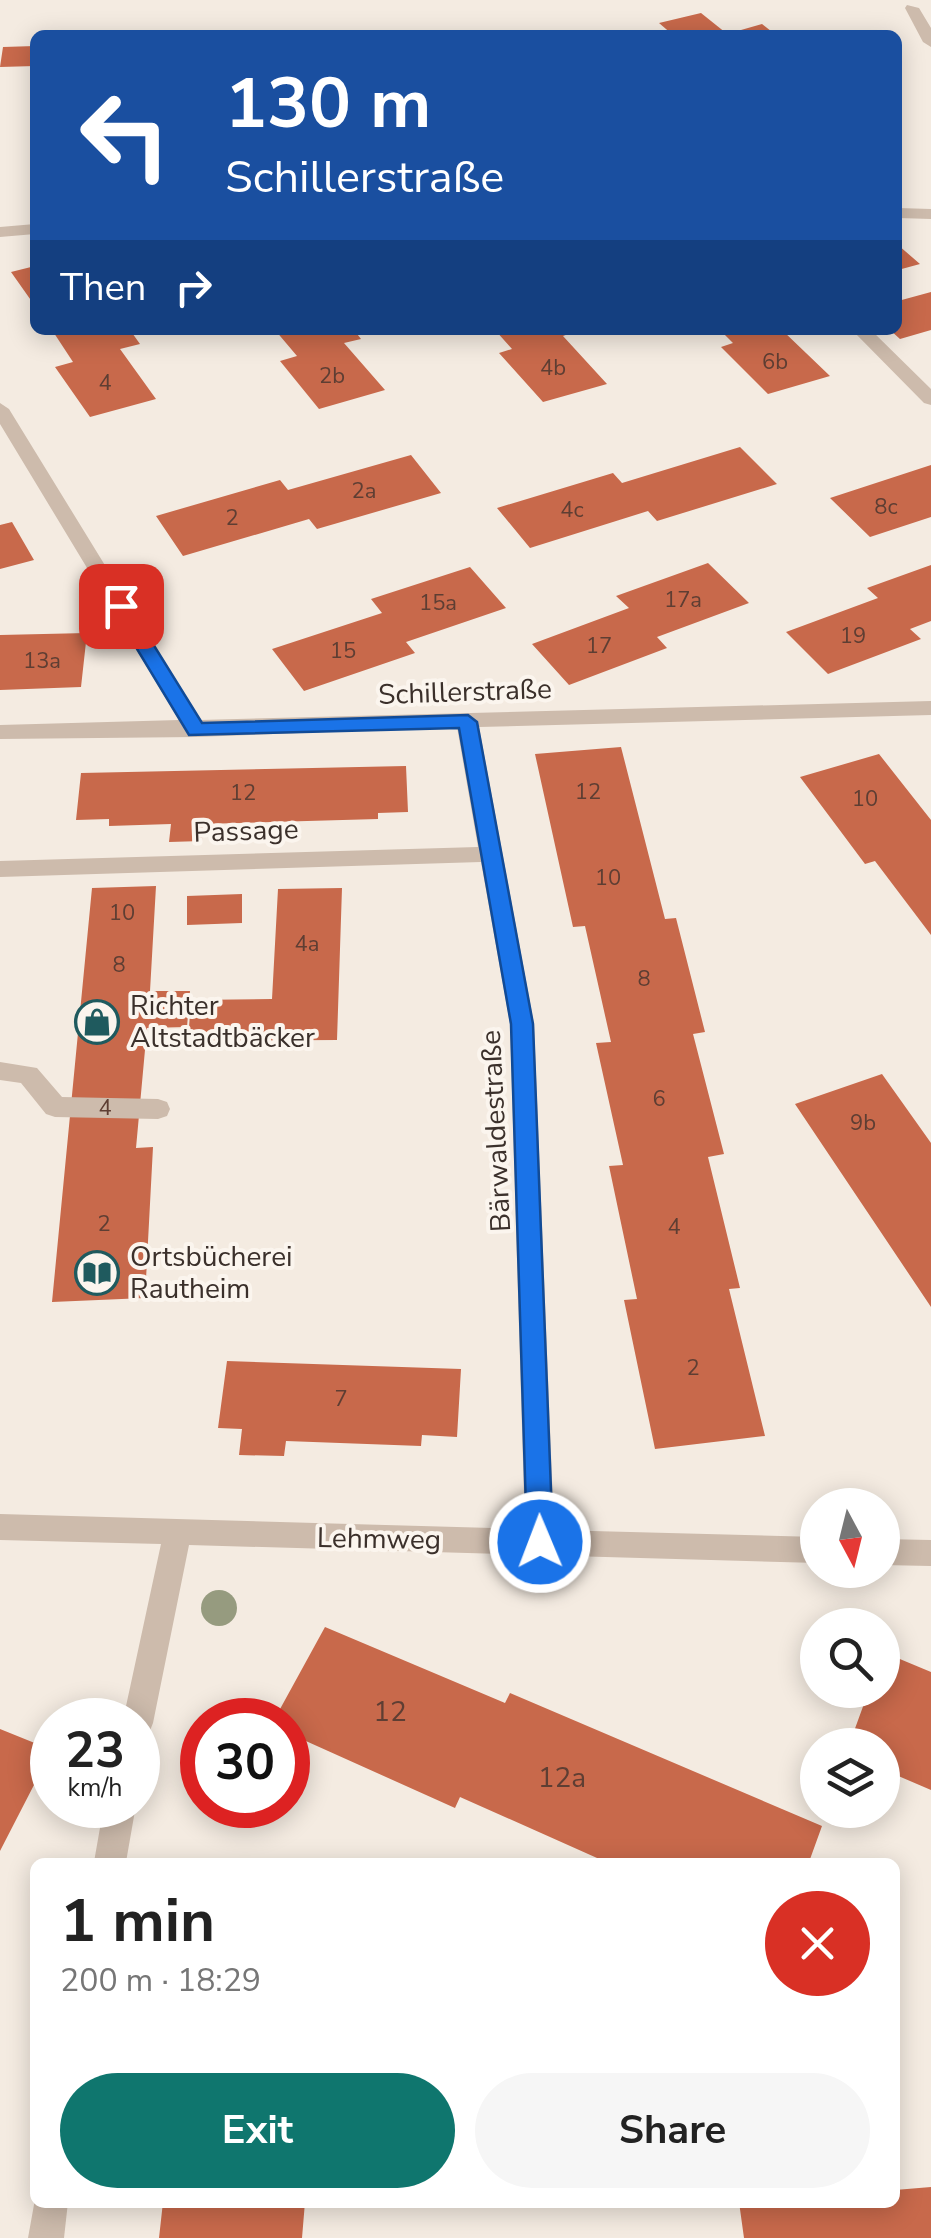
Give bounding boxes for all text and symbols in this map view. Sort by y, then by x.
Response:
text: 130 m [225,56,431,152]
icon: left [60,70,190,200]
text: Schillerstraße [225,147,504,208]
icon: right [166,260,221,315]
text: Then [60,262,146,313]
house number: 6b [762,347,788,377]
house number: 4b [540,353,566,383]
house number: 2b [319,361,345,391]
house number: 4 [98,368,112,398]
house number: 2a [352,476,376,506]
house number: 8c [874,492,898,522]
house number: 4c [560,495,584,525]
house number: 2 [225,503,239,533]
pin [79,564,164,649]
icon: arrive [94,579,149,634]
house number: 17a [664,585,702,615]
house number: 15a [419,588,457,618]
house number: 19 [840,621,866,651]
house number: 17 [586,631,612,661]
house number: 15 [330,636,356,666]
house number: 13a [23,646,61,676]
street label: Schillerstraße [377,670,553,714]
house number: 12 [575,777,601,807]
house number: 12 [230,778,256,808]
house number: 10 [852,784,878,814]
street label: Passage [193,810,299,852]
house number: 10 [595,863,621,893]
house number: 10 [109,898,135,928]
house number: 4a [295,929,319,959]
house number: 8 [112,950,126,980]
house number: 8 [637,964,651,994]
place label: Richter Altstadtbäcker [130,987,315,1057]
shop icon: Richter Altstadtbäcker [74,999,120,1045]
street label: Bärwaldestraße [472,1029,520,1233]
house number: 6 [652,1084,666,1114]
house number: 4 [98,1093,112,1123]
house number: 9b [850,1108,876,1138]
house number: 2 [97,1209,111,1239]
house number: 4 [667,1212,681,1242]
place label: Ortsbücherei Rautheim [130,1238,293,1308]
library icon: Ortsbücherei Rautheim [74,1250,120,1296]
house number: 2 [686,1353,700,1383]
house number: 7 [334,1384,348,1414]
north arrow [800,1488,900,1588]
map controls [800,1488,900,1828]
position arrow [488,1490,592,1594]
street label: Lehmweg [317,1519,441,1559]
button: search [800,1608,900,1708]
house number: 12 [373,1693,407,1731]
speed limit sign: 30 [180,1698,310,1828]
text: 23 [65,1716,125,1785]
button: layers [800,1728,900,1828]
house number: 12a [538,1759,586,1797]
text: km/h [67,1771,123,1805]
text: 1 min [60,1880,215,1962]
button: close [765,1891,870,1996]
text: 200 m · 18:29 [60,1959,261,2002]
button: Exit [60,2073,455,2188]
button: Share [475,2073,870,2188]

